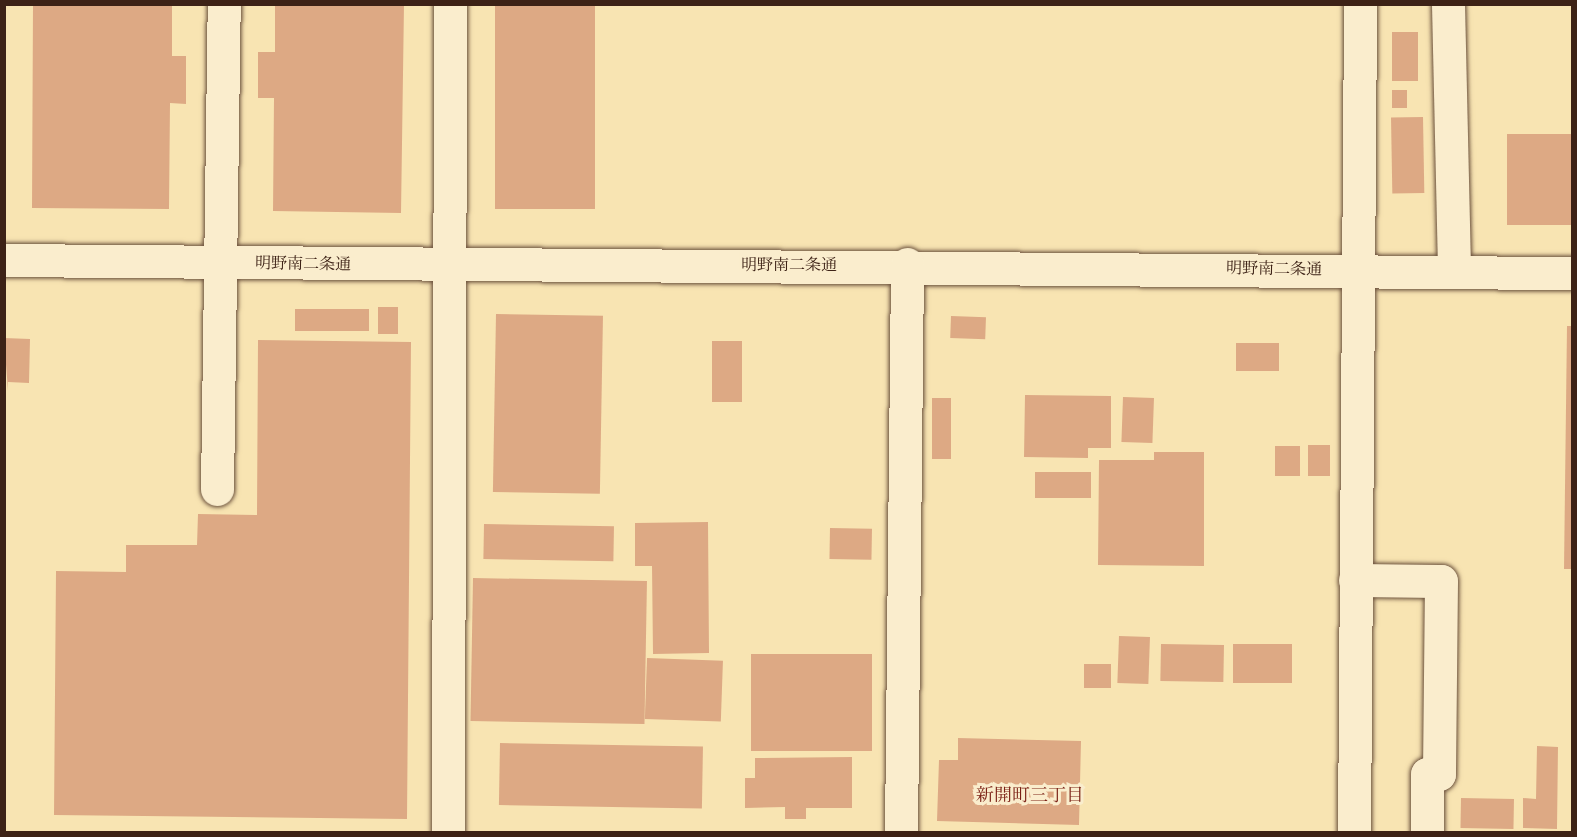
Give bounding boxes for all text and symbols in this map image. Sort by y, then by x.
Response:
street label: 明野南二条通 [255,253,351,273]
street label: 明野南二条通 [741,254,837,274]
street label: 明野南二条通 [1226,258,1322,278]
district label: 新開町三丁目 [976,784,1084,806]

